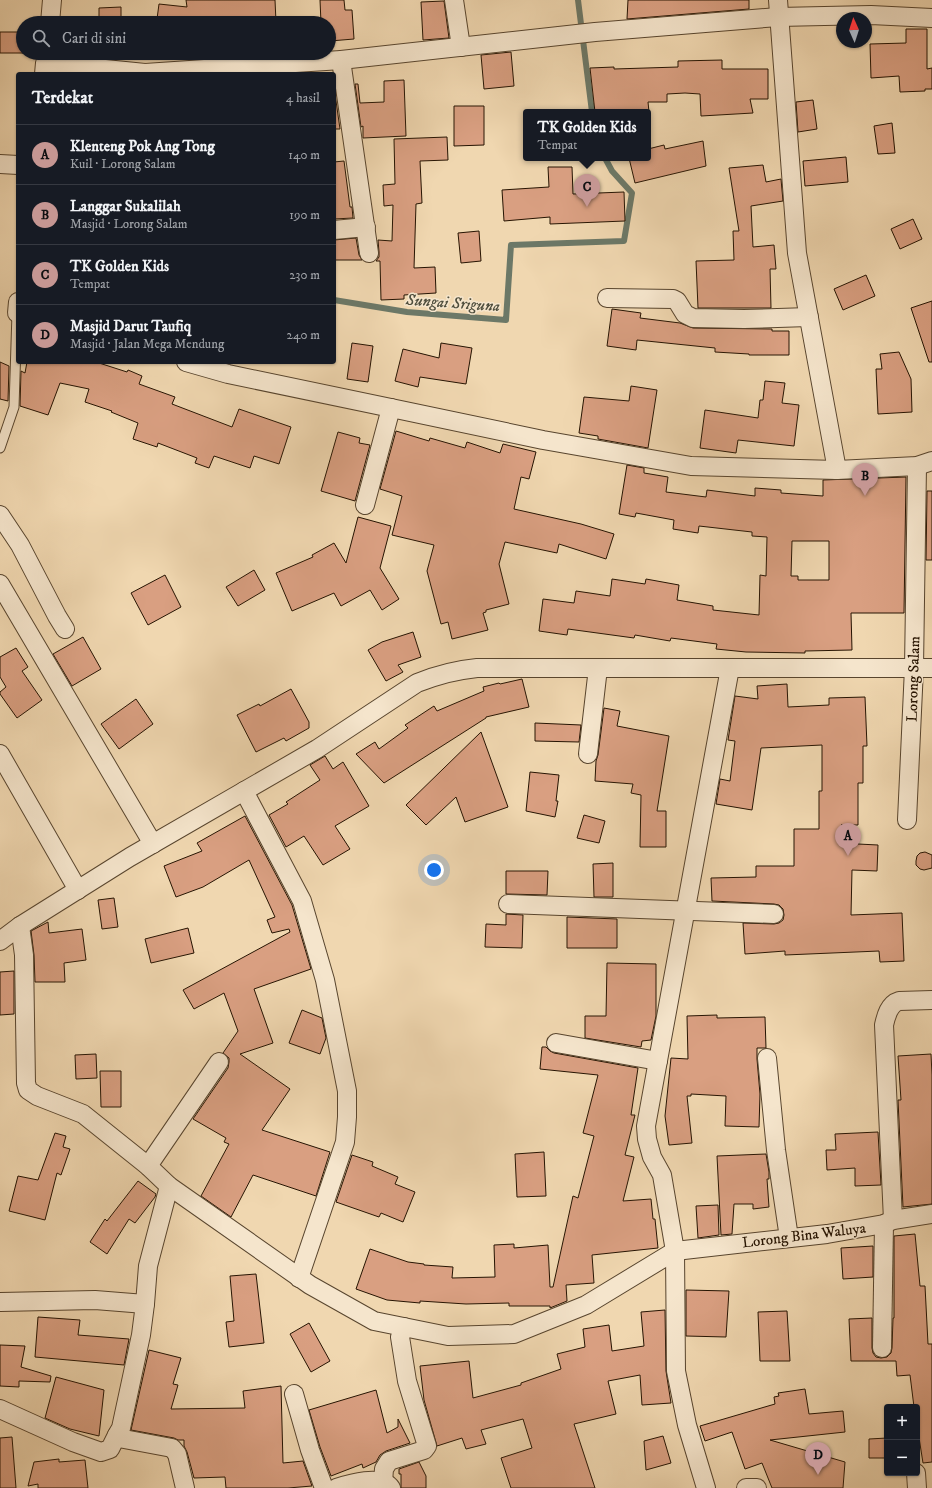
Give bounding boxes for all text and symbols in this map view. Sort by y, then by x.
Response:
north arrow [836,12,872,48]
search box [16,16,336,60]
icon: search [30,27,52,49]
text: Cari di sini [62,29,126,48]
text: Terdekat [32,87,93,109]
text: 4 hasil [286,90,320,106]
popup [523,109,651,161]
text: TK Golden Kids [537,118,637,137]
text: Klenteng Pok Ang Tong [70,137,215,156]
text: Tempat [537,137,577,153]
text: A [41,147,49,163]
text: 140 m [288,147,320,163]
text: Kuil · Lorong Salam [70,156,176,172]
pin: C [574,174,600,207]
text: Langgar Sukalilah [70,197,181,216]
text: B [41,207,49,223]
text: 190 m [289,207,320,223]
text: Masjid · Lorong Salam [70,216,188,232]
text: TK Golden Kids [70,257,169,276]
text: C [41,267,49,283]
text: 230 m [289,267,320,283]
text: Tempat [70,276,110,292]
water label: Sungai Sriguna [404,290,501,316]
text: Masjid Darut Taufiq [70,317,191,336]
text: D [40,327,50,343]
text: 240 m [287,327,320,343]
text: Masjid · Jalan Mega Mendung [70,336,224,352]
pin: B [852,463,878,496]
street label: Lorong Salam [903,636,924,722]
pin: A [835,823,861,856]
your location [424,860,444,880]
street label: Lorong Bina Waluya [741,1218,868,1253]
map controls [884,1404,920,1476]
button: + [884,1404,920,1440]
button: − [884,1440,920,1476]
pin: D [805,1442,831,1475]

